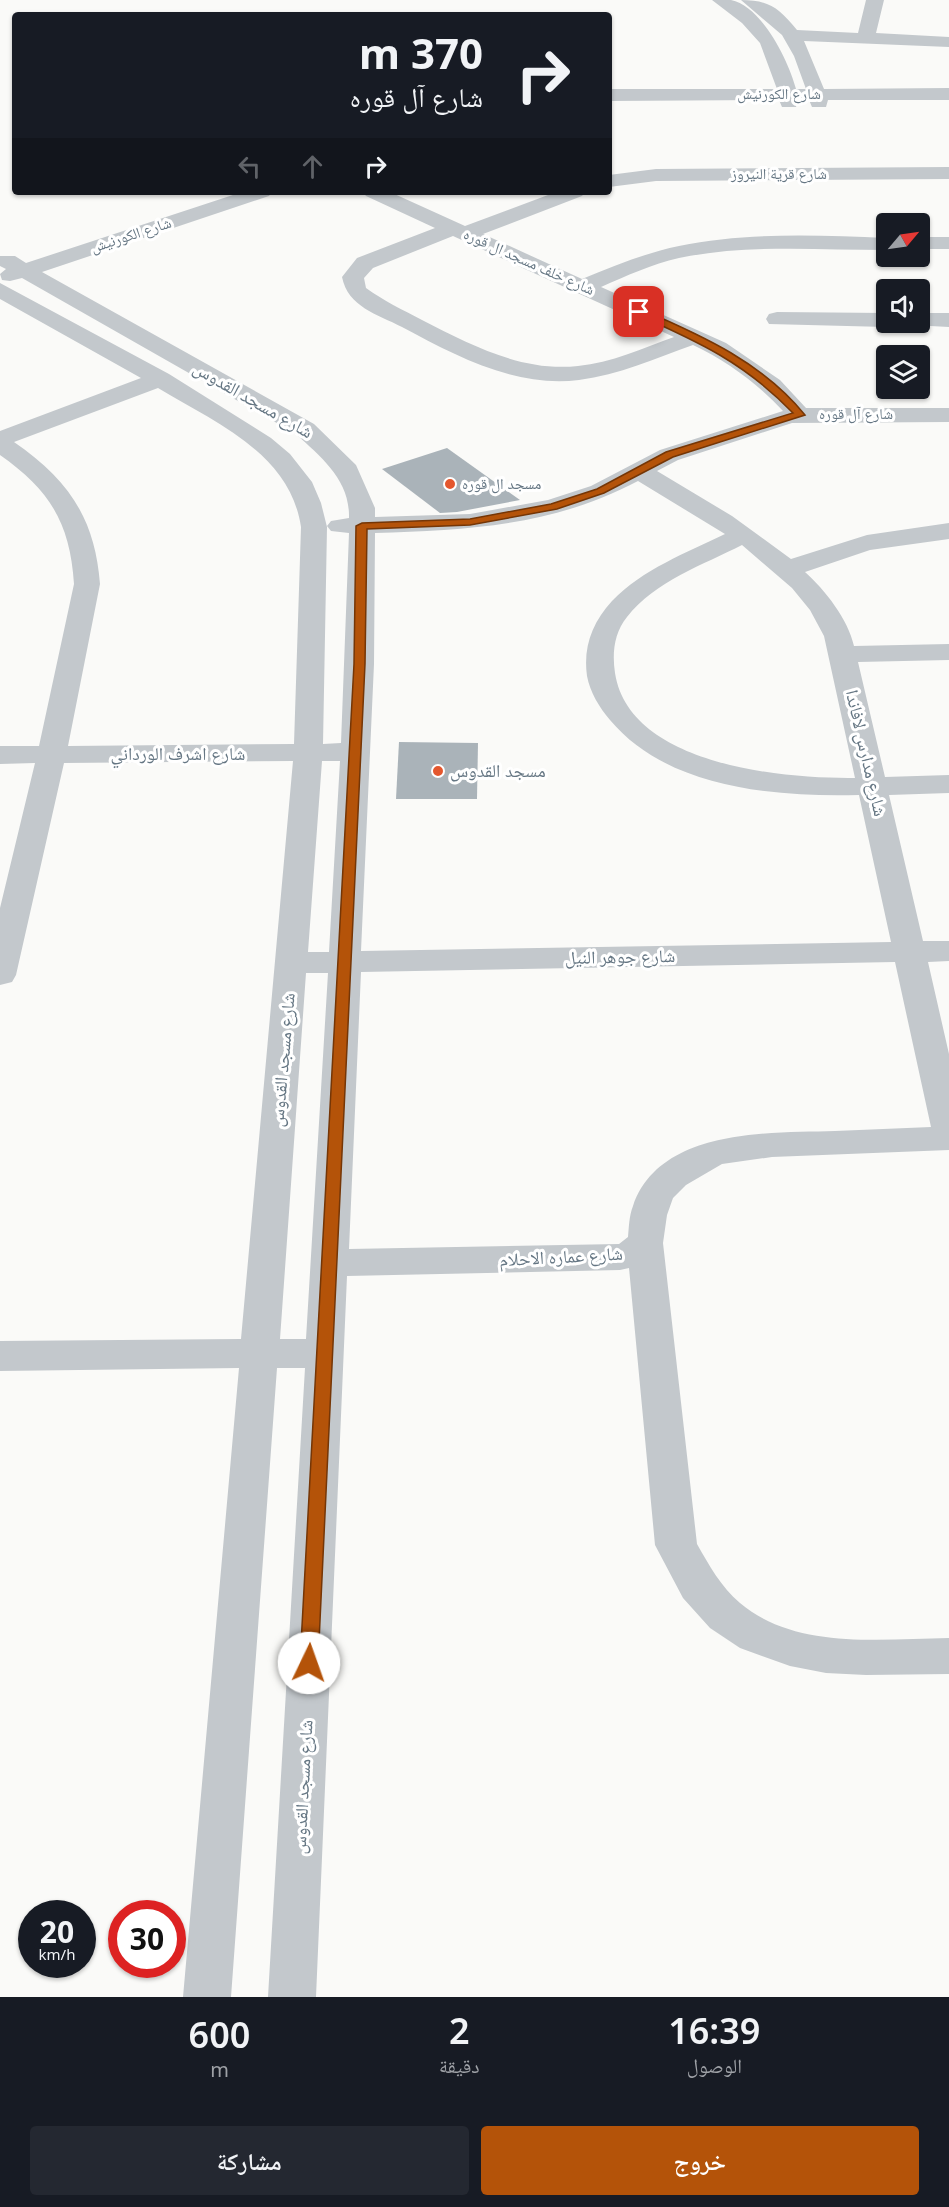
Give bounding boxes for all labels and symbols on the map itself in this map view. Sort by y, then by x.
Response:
street label: شارع الكورنيش [737,83,821,104]
street label: شارع قرية النيروز [730,163,827,184]
street label: شارع الكورنيش [88,212,174,257]
north arrow [876,213,930,267]
street label: شارع خلف مسجد ال قوره [460,223,598,300]
pin [613,286,664,337]
street label: شارع مسجد القدوس [189,355,318,443]
street label: شارع آل قوره [819,403,893,424]
place label: مسجد ال قوره [462,473,542,494]
marker: مسجد ال قوره [443,477,457,491]
street label: شارع مدارس لافاندا [841,687,893,818]
street label: شارع اشرف الورداني [111,741,245,769]
place label: مسجد القدوس [450,758,546,782]
marker: مسجد القدوس [431,764,445,778]
street label: شارع جوهر النيل [565,943,675,969]
street label: شارع مسجد القدوس [264,992,300,1128]
street label: شارع عماره الاحلام [499,1241,623,1272]
position arrow [277,1631,341,1695]
street label: شارع مسجد القدوس [286,1719,318,1855]
speed limit sign: 30 [108,1900,186,1978]

